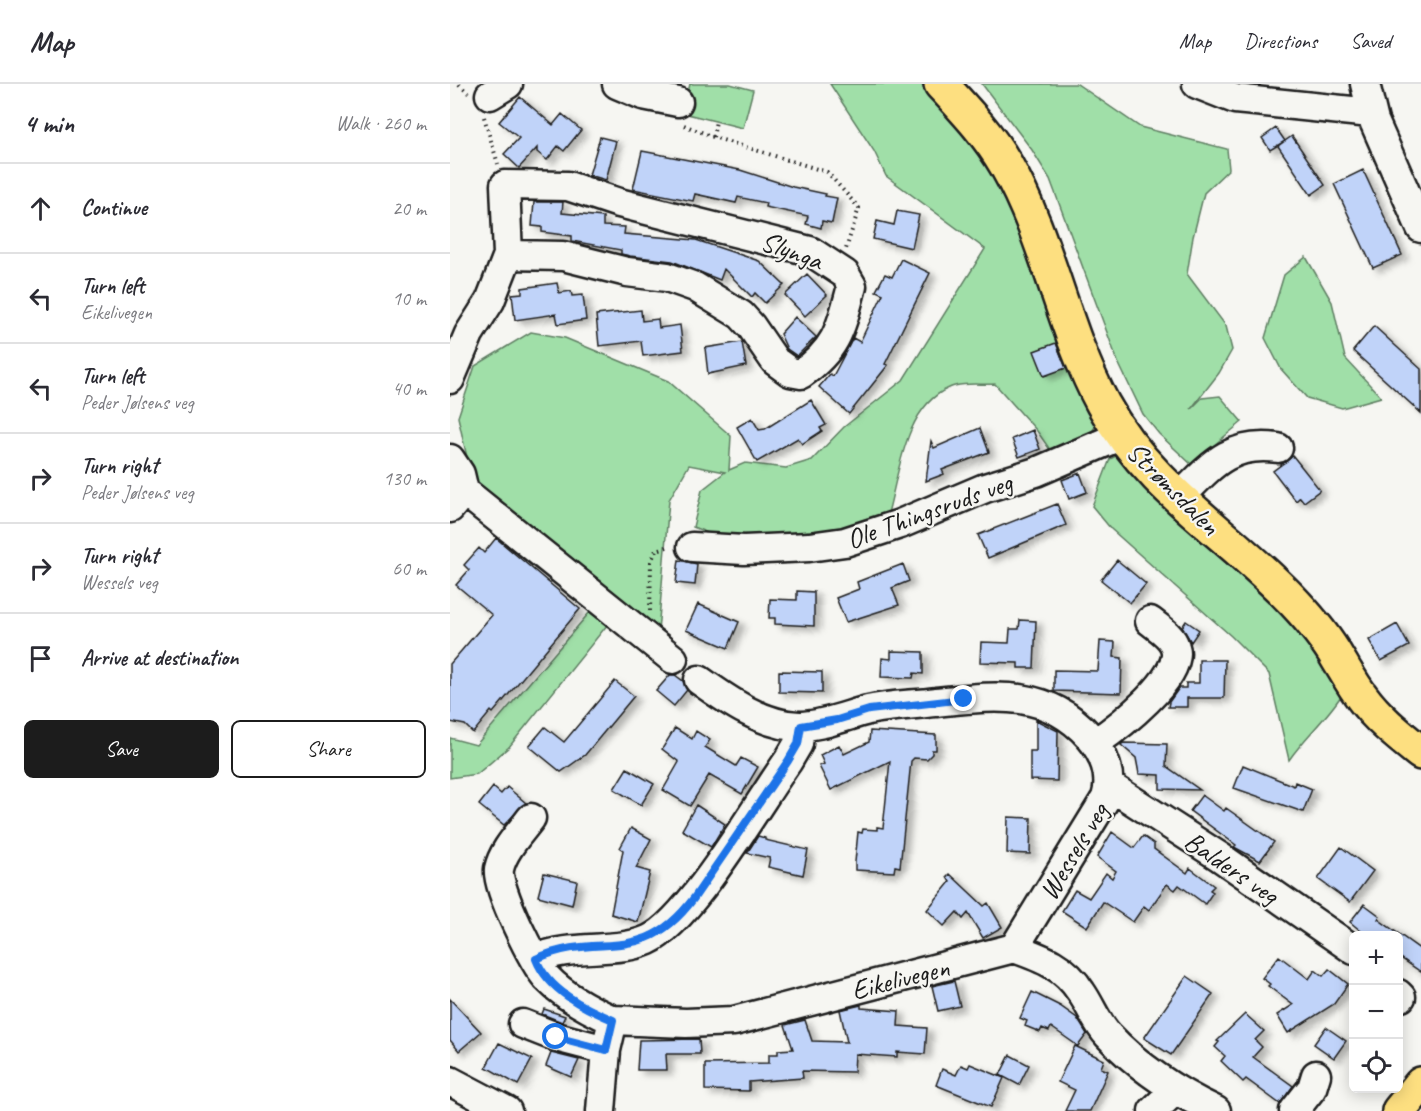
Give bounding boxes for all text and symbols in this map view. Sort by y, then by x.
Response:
text: Map [30,24,73,59]
text: Map [1179,28,1211,54]
text: Directions [1244,28,1317,54]
text: Saved [1350,28,1391,54]
text: 4 min [24,107,74,140]
text: Walk · 260 m [336,111,426,136]
icon: ahead [24,192,57,225]
text: Continue [81,194,147,222]
text: 20 m [392,196,426,221]
street label: Slynga [756,223,829,278]
text: Turn left [81,272,145,300]
icon: left [24,282,57,315]
text: 10 m [392,286,426,311]
text: Eikelivegen [81,300,152,325]
text: Turn left [81,362,145,390]
icon: left [24,372,57,405]
text: 40 m [392,376,426,401]
text: Peder Jølsens veg [81,390,194,415]
street label: Strømsdalen [1119,434,1228,543]
text: Turn right [81,452,158,480]
icon: right [24,462,57,495]
street label: Ole Thingsruds veg [841,464,1018,557]
text: 130 m [383,466,426,491]
text: Peder Jølsens veg [81,480,194,505]
text: Turn right [81,542,158,570]
icon: right [24,552,57,585]
text: 60 m [392,556,426,581]
text: Wessels veg [81,570,158,595]
icon: arrive [24,642,57,675]
text: Arrive at destination [81,644,238,672]
route end [950,685,976,711]
button: Save [24,720,219,778]
button: Share [231,720,426,778]
street label: Wessels veg [1031,795,1117,906]
street label: Balders veg [1178,823,1287,913]
map controls [1349,931,1403,1093]
button: + [1349,931,1403,985]
street label: Eikelivegen [848,949,953,1007]
button: − [1349,985,1403,1039]
route start [542,1023,568,1049]
button: locate [1349,1039,1403,1093]

